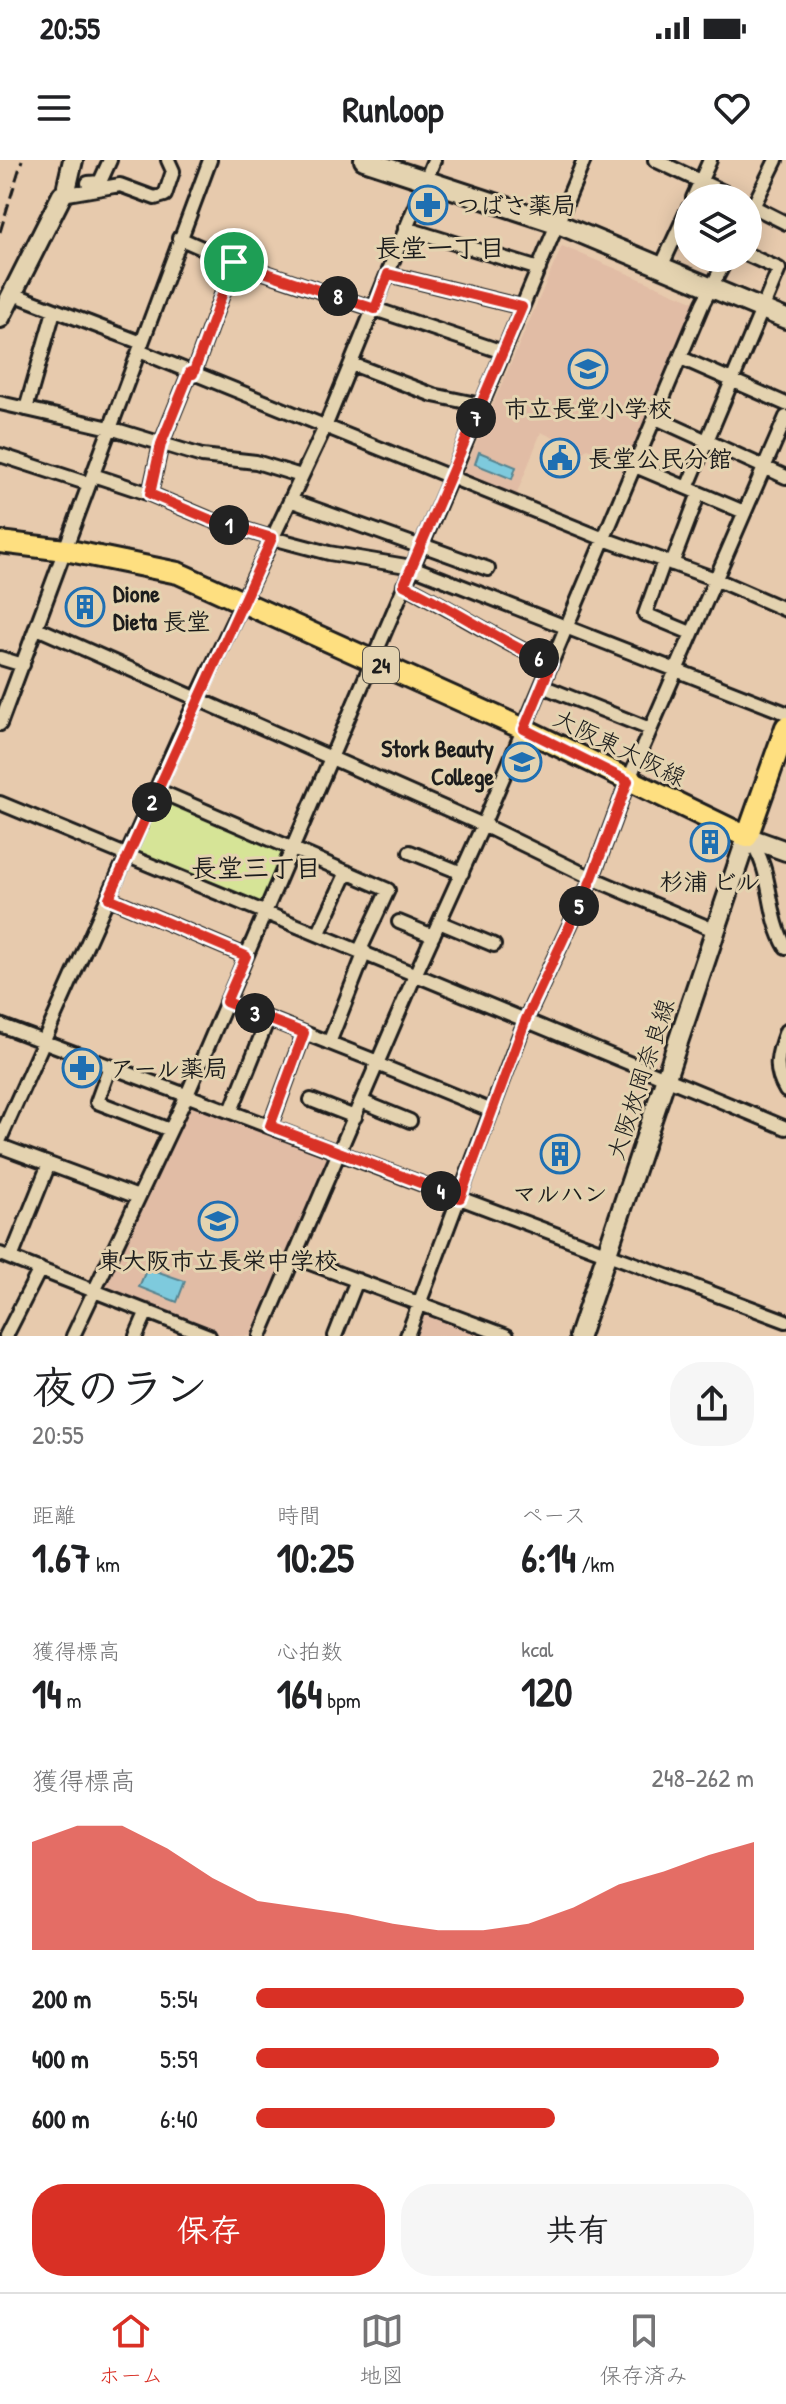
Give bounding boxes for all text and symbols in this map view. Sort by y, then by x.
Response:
text: 20:55 [40,8,100,48]
text: Runloop [342,84,444,133]
icon: menu [32,86,76,130]
icon: heart [710,86,754,130]
pharmacy icon: つばさ薬局 [407,184,449,226]
map controls [674,184,762,272]
button: layers [674,184,762,272]
place label: つばさ薬局 [456,189,576,221]
pin [200,228,268,296]
district label: 長堂一丁目 [375,230,505,265]
icon: arrive [212,240,256,284]
pin: 8 [318,276,358,316]
text: 8 [333,281,343,311]
school or university icon: 市立長堂小学校 [567,348,609,390]
place label: 市立長堂小学校 [504,392,672,424]
pin: 7 [456,398,496,438]
text: 7 [471,403,481,433]
public building icon: 長堂公民分館 [539,437,581,479]
place label: 長堂公民分館 [588,442,732,474]
pin: 1 [209,505,249,545]
text: 1 [225,510,233,540]
place label: Dione Dieta 長堂 [113,577,211,637]
building icon: Dione Dieta 長堂 [64,586,106,628]
pin: 6 [519,638,559,678]
text: 6 [535,643,543,673]
road number: 24 [363,647,399,683]
street label: 大阪東大阪線 [548,701,692,793]
place label: Stork Beauty College [381,732,494,793]
school or university icon: Stork Beauty College [501,741,543,783]
pin: 2 [132,782,172,822]
text: 2 [147,787,157,817]
building icon: 杉浦 ビル [689,821,731,863]
district label: 長堂三丁目 [191,850,321,885]
place label: 杉浦 ビル [659,865,761,897]
pin: 5 [559,886,599,926]
text: 5 [574,891,584,921]
pin: 3 [235,993,275,1033]
street label: 大阪枚岡奈良線 [599,994,681,1164]
text: 3 [250,998,260,1028]
pharmacy icon: アール薬局 [61,1047,103,1089]
place label: アール薬局 [110,1052,228,1084]
building icon: マルハン [539,1133,581,1175]
pin: 4 [421,1171,461,1211]
text: 4 [437,1176,445,1206]
place label: マルハン [512,1177,608,1209]
school or university icon: 東大阪市立長栄中学校 [197,1200,239,1242]
place label: 東大阪市立長栄中学校 [98,1244,338,1276]
text: 夜のラン [32,1357,208,1417]
button: share [670,1362,754,1446]
text: 20:55 [32,1417,84,1452]
text: 距離 [32,1500,76,1530]
text: 時間 [277,1500,321,1530]
text: ペース [521,1500,586,1530]
text: 1.67 [32,1530,91,1584]
text: 10:25 [277,1530,354,1584]
text: 6:14 [521,1530,576,1584]
text: km [91,1549,120,1579]
text: /km [576,1549,615,1579]
text: kcal [521,1634,553,1664]
text: 獲得標高 [32,1636,120,1666]
text: 心拍数 [277,1636,343,1666]
text: 120 [521,1664,573,1718]
text: 14 [32,1666,62,1720]
text: 164 [277,1666,322,1720]
text: m [62,1685,82,1715]
text: bpm [322,1685,361,1715]
text: 248–262 m [652,1760,754,1795]
text: 獲得標高 [32,1763,136,1798]
text: 200 m [32,1981,91,2016]
text: 5:54 [160,1981,198,2016]
text: 400 m [32,2041,89,2076]
text: 5:59 [160,2041,198,2076]
text: 600 m [32,2101,89,2136]
text: 6:40 [160,2101,198,2136]
button: 保存 [32,2184,385,2276]
button: 共有 [401,2184,754,2276]
tab: ホーム [98,2309,163,2390]
tab: 地図 [360,2309,404,2390]
tab: 保存済み [600,2309,688,2390]

